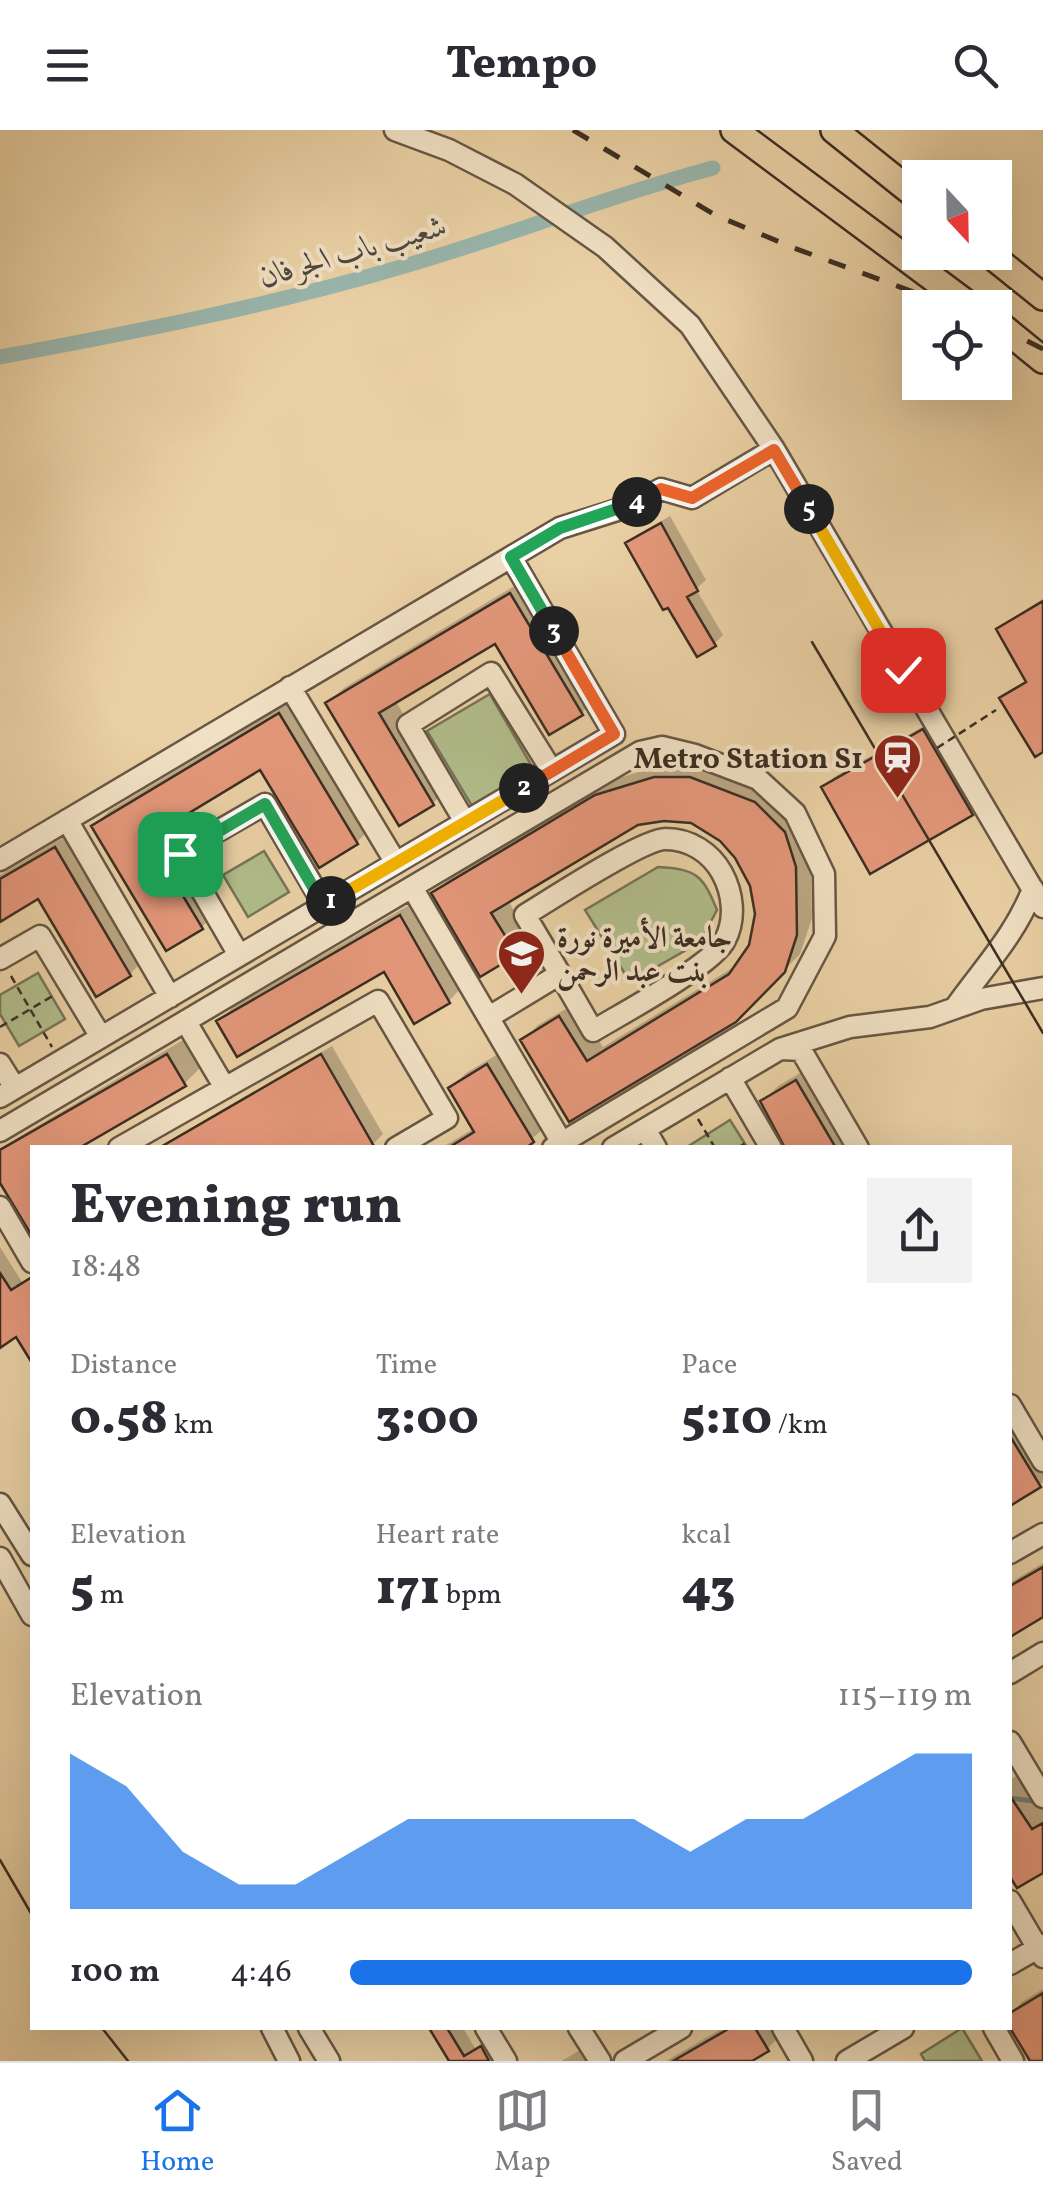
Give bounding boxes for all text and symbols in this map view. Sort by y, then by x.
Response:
text: Tempo [446,34,597,97]
icon: menu [40,38,95,93]
icon: search [948,38,1003,93]
north arrow [902,160,1012,270]
map controls [902,160,1012,400]
water label: شعيب باب الجرفان [255,205,453,301]
button: locate [902,290,1012,400]
pin: 4 [612,477,662,527]
text: 4 [629,482,645,521]
pin: 5 [784,484,834,534]
text: 5 [802,489,816,528]
pin: 3 [529,606,579,656]
text: 3 [547,611,561,650]
pin [861,628,946,713]
icon: check [876,643,931,698]
station icon: Metro Station S1 [872,732,924,800]
place label: Metro Station S1 [634,739,863,781]
pin: 2 [499,763,549,813]
text: 2 [517,768,531,807]
pin [138,812,223,897]
icon: arrive [153,827,208,882]
pin: 1 [306,876,356,926]
text: 1 [325,881,337,920]
place label: جامعة الأميرة نورة بنت عبد الرحمن [557,917,732,994]
school or university icon: جامعة الأميرة نورة بنت عبد الرحمن [496,928,548,996]
text: Evening run [70,1170,402,1246]
button: share [867,1178,972,1283]
text: 18:48 [70,1246,141,1290]
text: Distance [70,1346,177,1385]
text: Time [376,1346,437,1385]
text: Pace [681,1346,737,1385]
text: 0.58 [70,1385,168,1455]
text: 3:00 [376,1385,479,1455]
text: 5:10 [681,1385,772,1455]
text: km [168,1406,214,1445]
text: /km [772,1406,828,1445]
text: Elevation [70,1516,186,1555]
text: Heart rate [376,1516,499,1555]
text: kcal [681,1516,731,1555]
text: 5 [70,1555,94,1625]
text: 171 [376,1555,440,1625]
text: 43 [681,1555,735,1625]
text: m [94,1576,124,1615]
text: bpm [440,1576,502,1615]
text: Elevation [70,1675,203,1719]
text: 115–119 m [838,1675,972,1719]
text: 100 m [70,1951,160,1995]
text: 4:46 [230,1951,292,1995]
tab: Home [140,2083,214,2182]
tab: Map [494,2083,550,2182]
tab: Saved [831,2083,903,2182]

